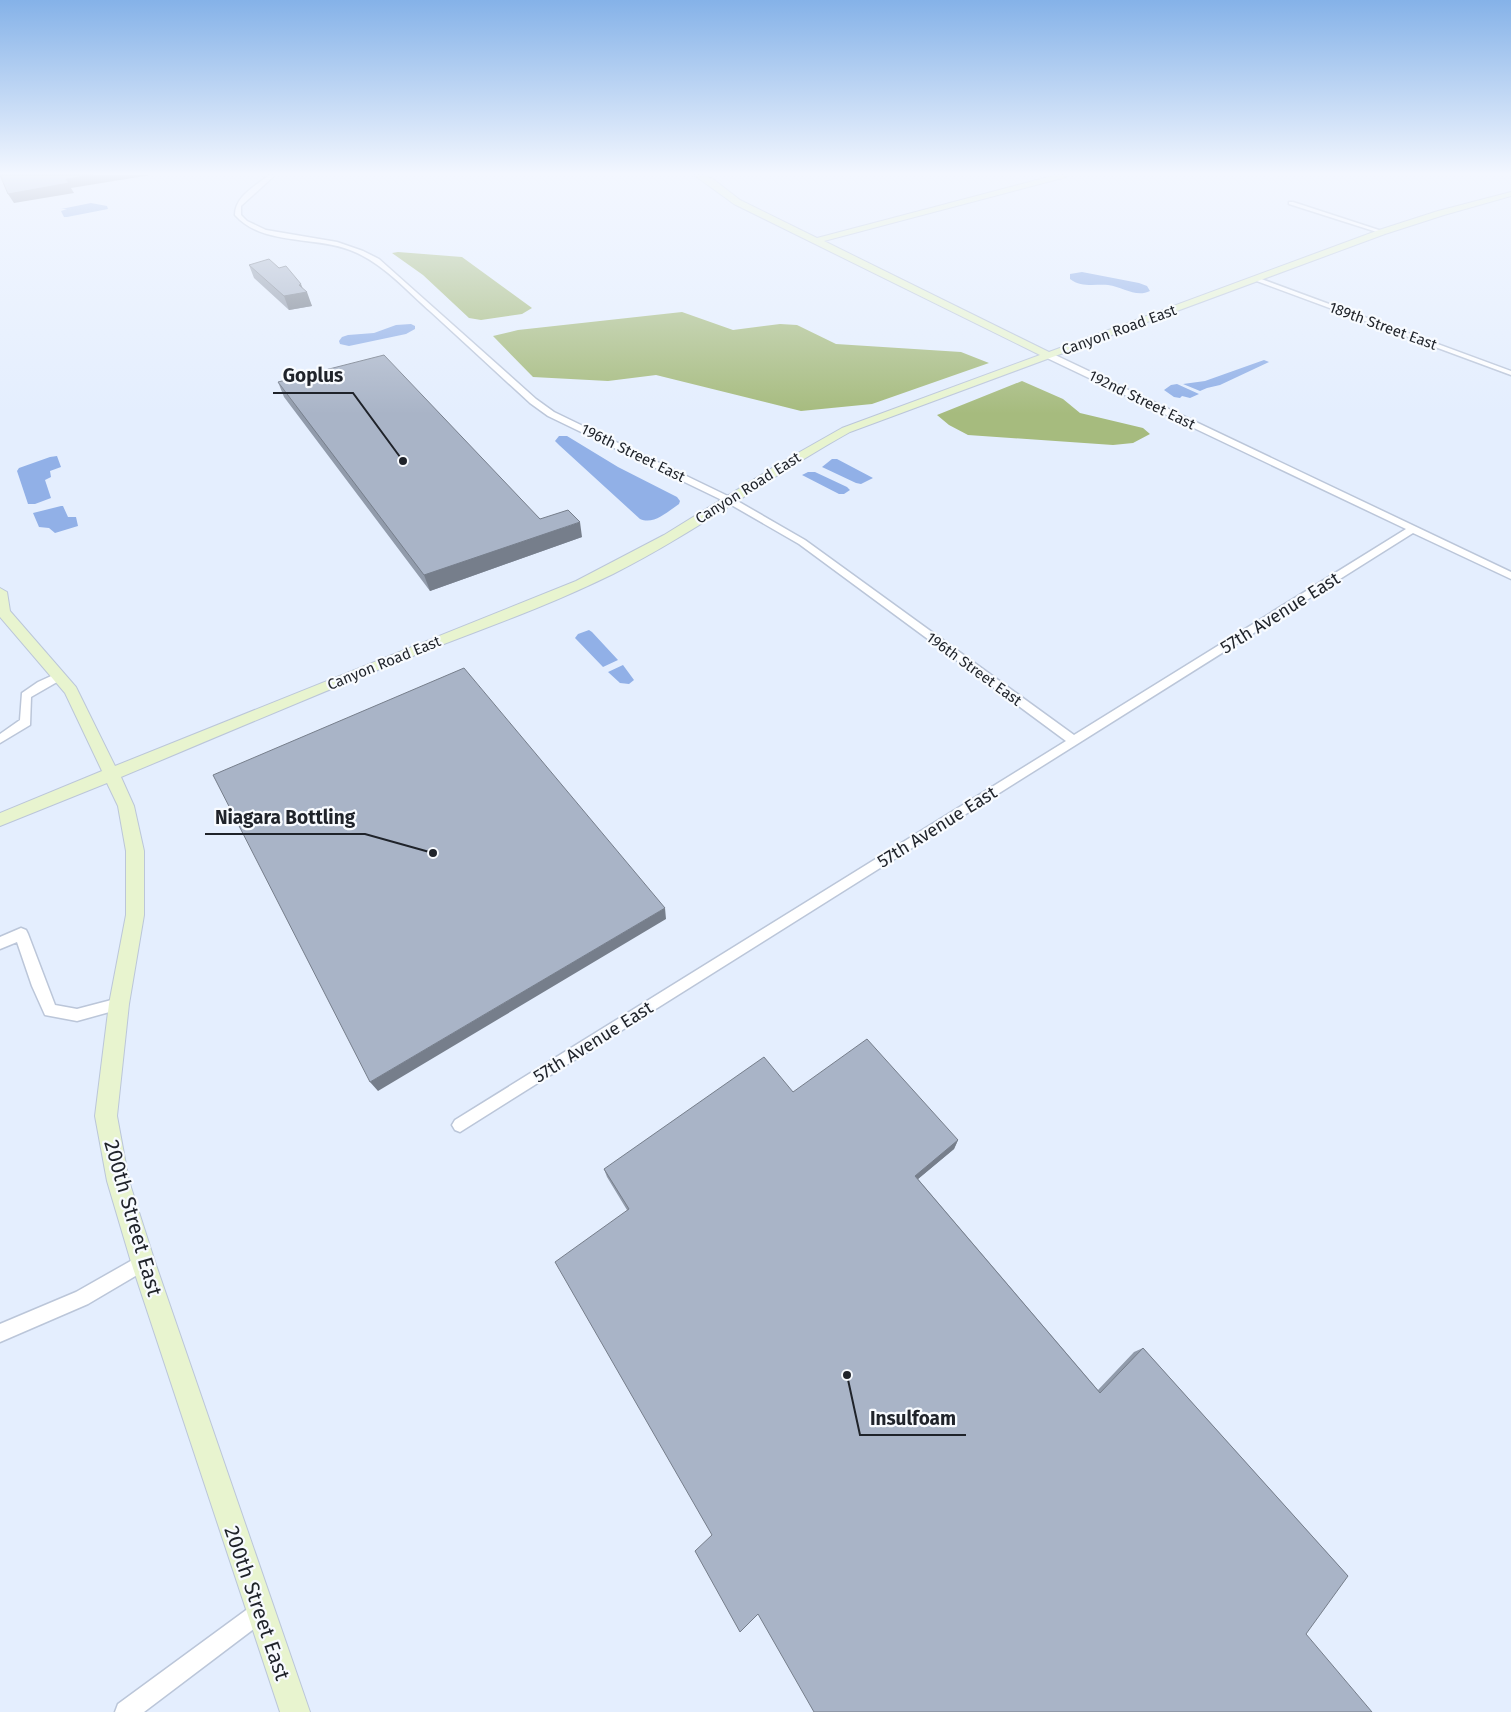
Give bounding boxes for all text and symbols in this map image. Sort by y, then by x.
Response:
street label: 189th Street East [1327,298,1440,354]
street label: Canyon Road East [1059,301,1179,359]
callout: Goplus [273,359,353,393]
text: Goplus [283,364,343,387]
street label: 192nd Street East [1086,366,1199,434]
street label: 196th Street East [578,420,688,486]
street label: Canyon Road East [692,448,804,528]
street label: 57th Avenue East [1216,567,1344,659]
street label: 196th Street East [923,628,1026,710]
street label: Canyon Road East [325,632,444,694]
street label: 57th Avenue East [873,781,1001,873]
callout: Niagara Bottling [205,800,365,834]
text: Niagara Bottling [215,806,356,829]
street label: 57th Avenue East [529,996,657,1088]
street label: 200th Street East [98,1137,168,1300]
callout: Insulfoam [860,1401,966,1435]
text: Insulfoam [870,1407,956,1430]
street label: 200th Street East [218,1522,296,1684]

